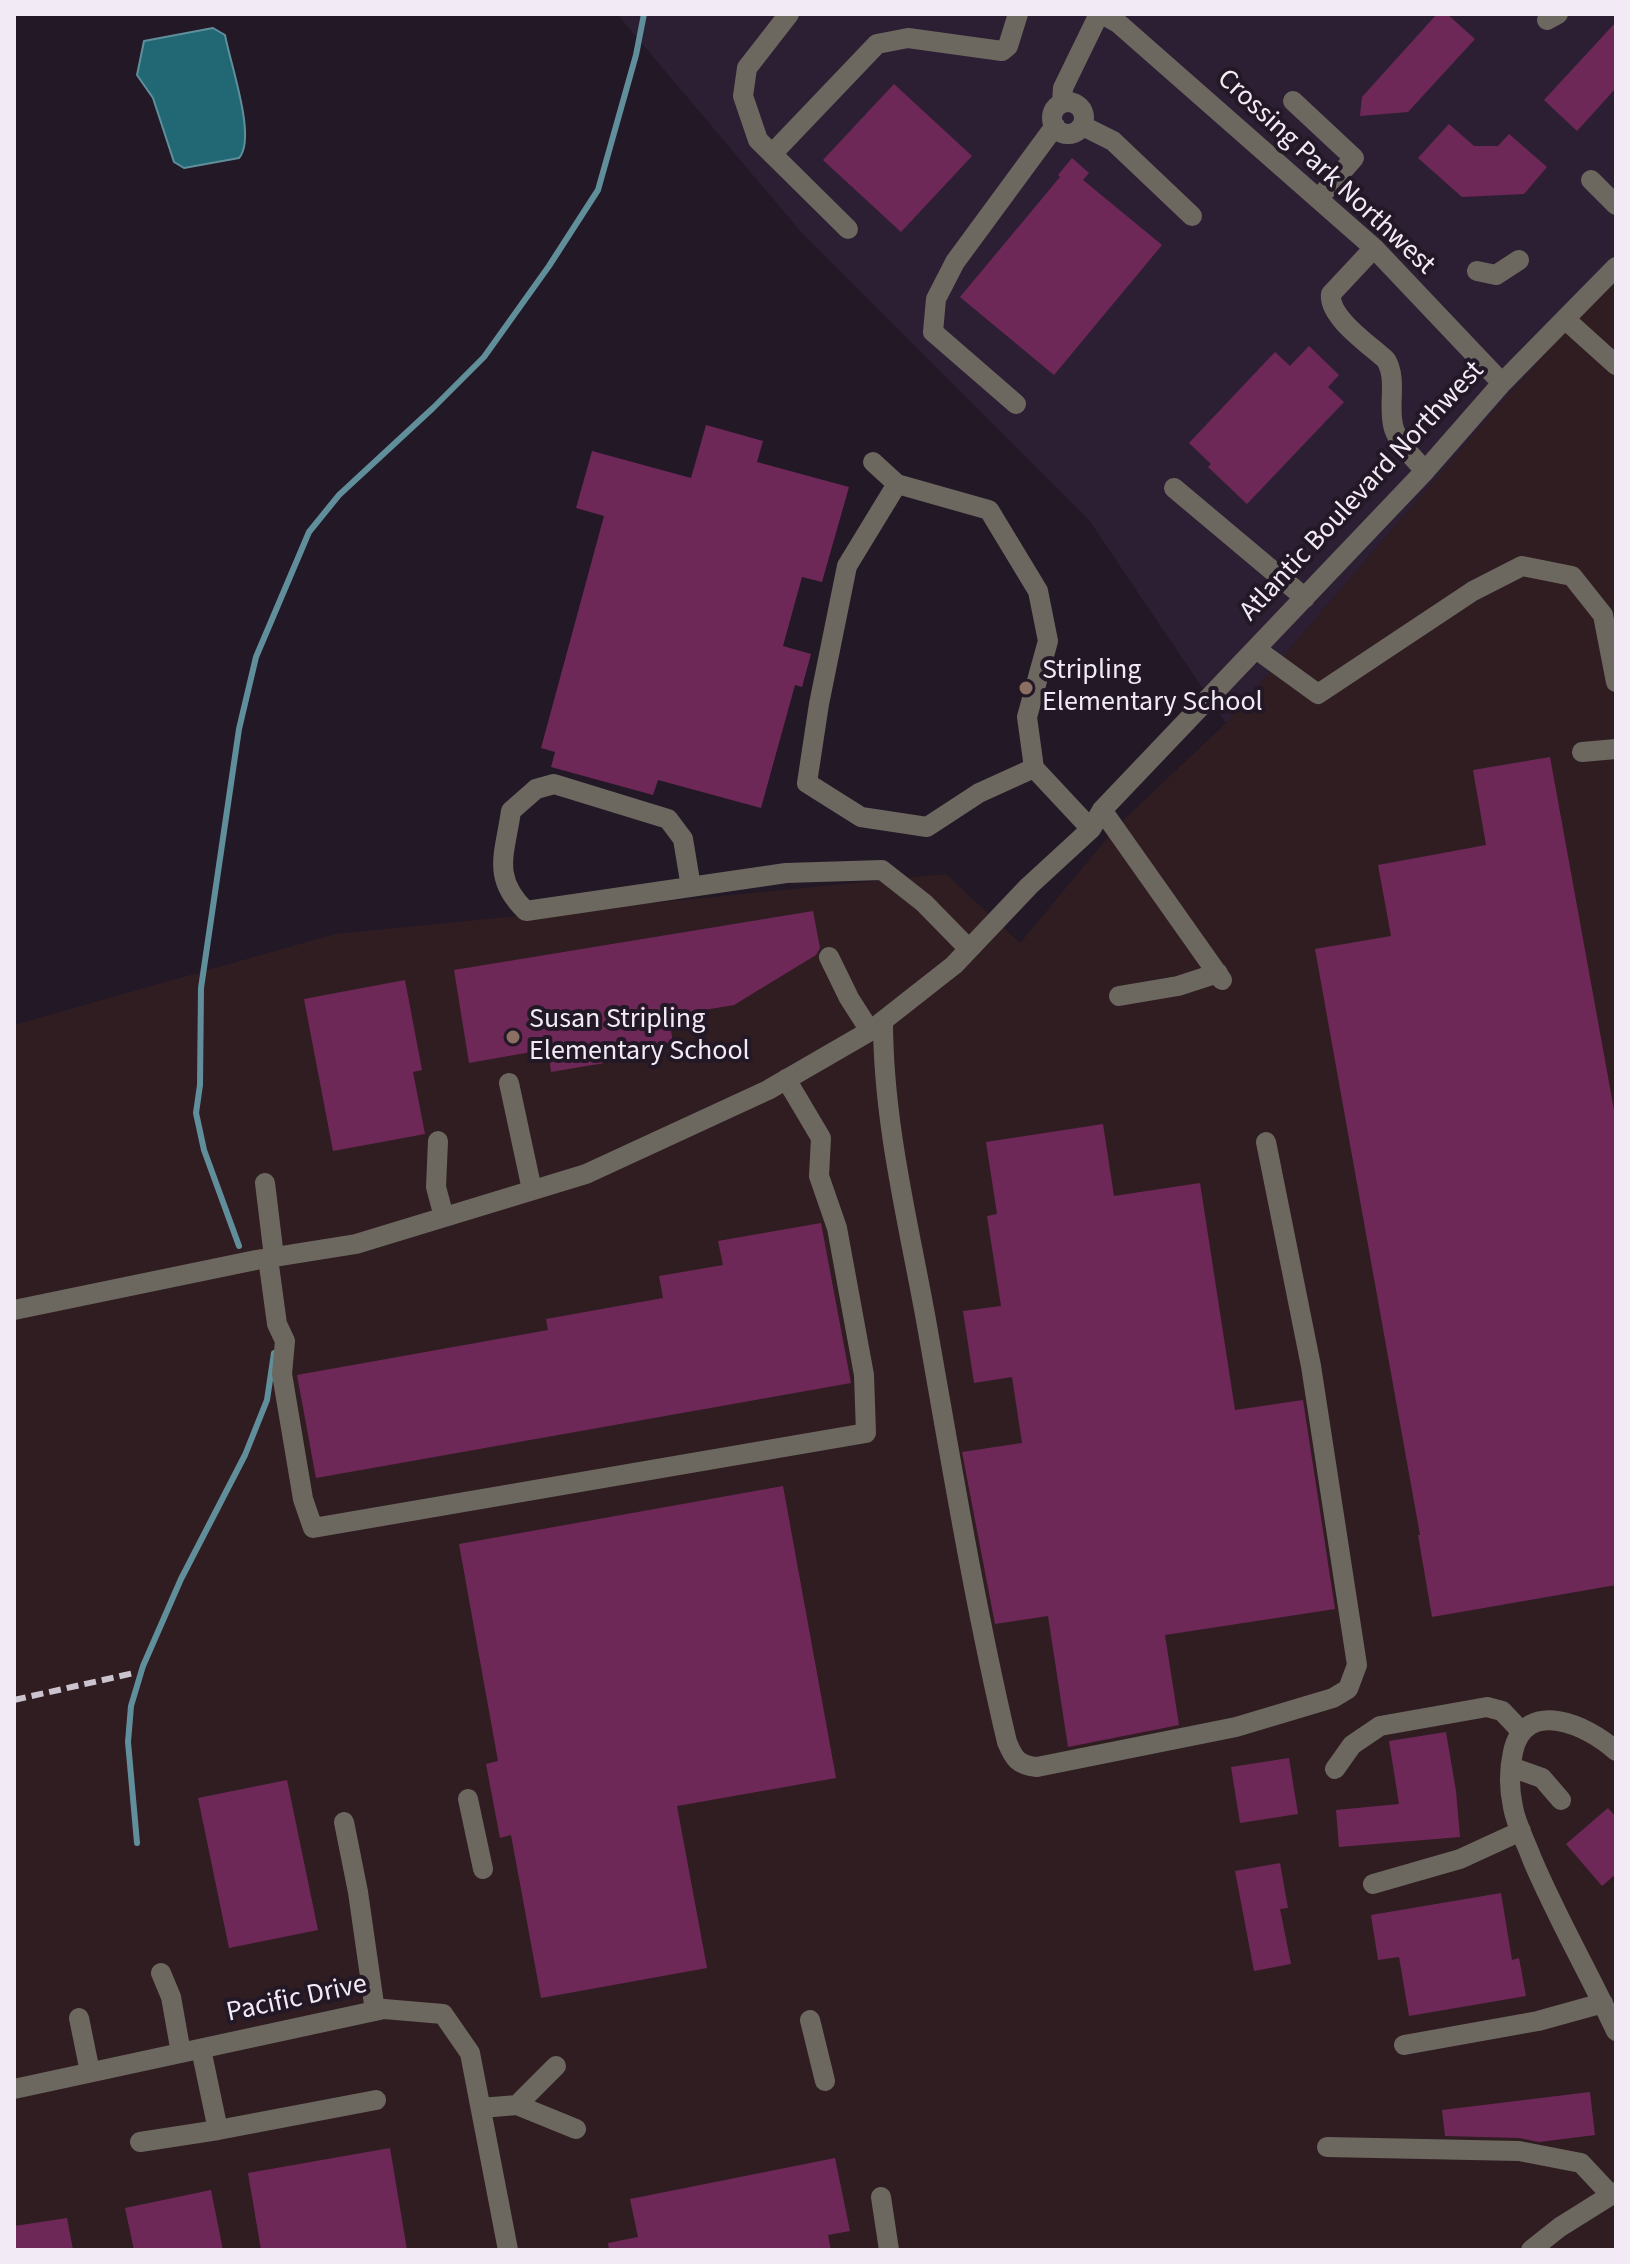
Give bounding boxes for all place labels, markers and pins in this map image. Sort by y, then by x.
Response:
place label: Stripling Elementary School [1042,655,1263,721]
marker: Stripling Elementary School [1017,679,1035,697]
place label: Susan Stripling Elementary School [529,1004,750,1070]
marker: Susan Stripling Elementary School [504,1028,522,1046]

